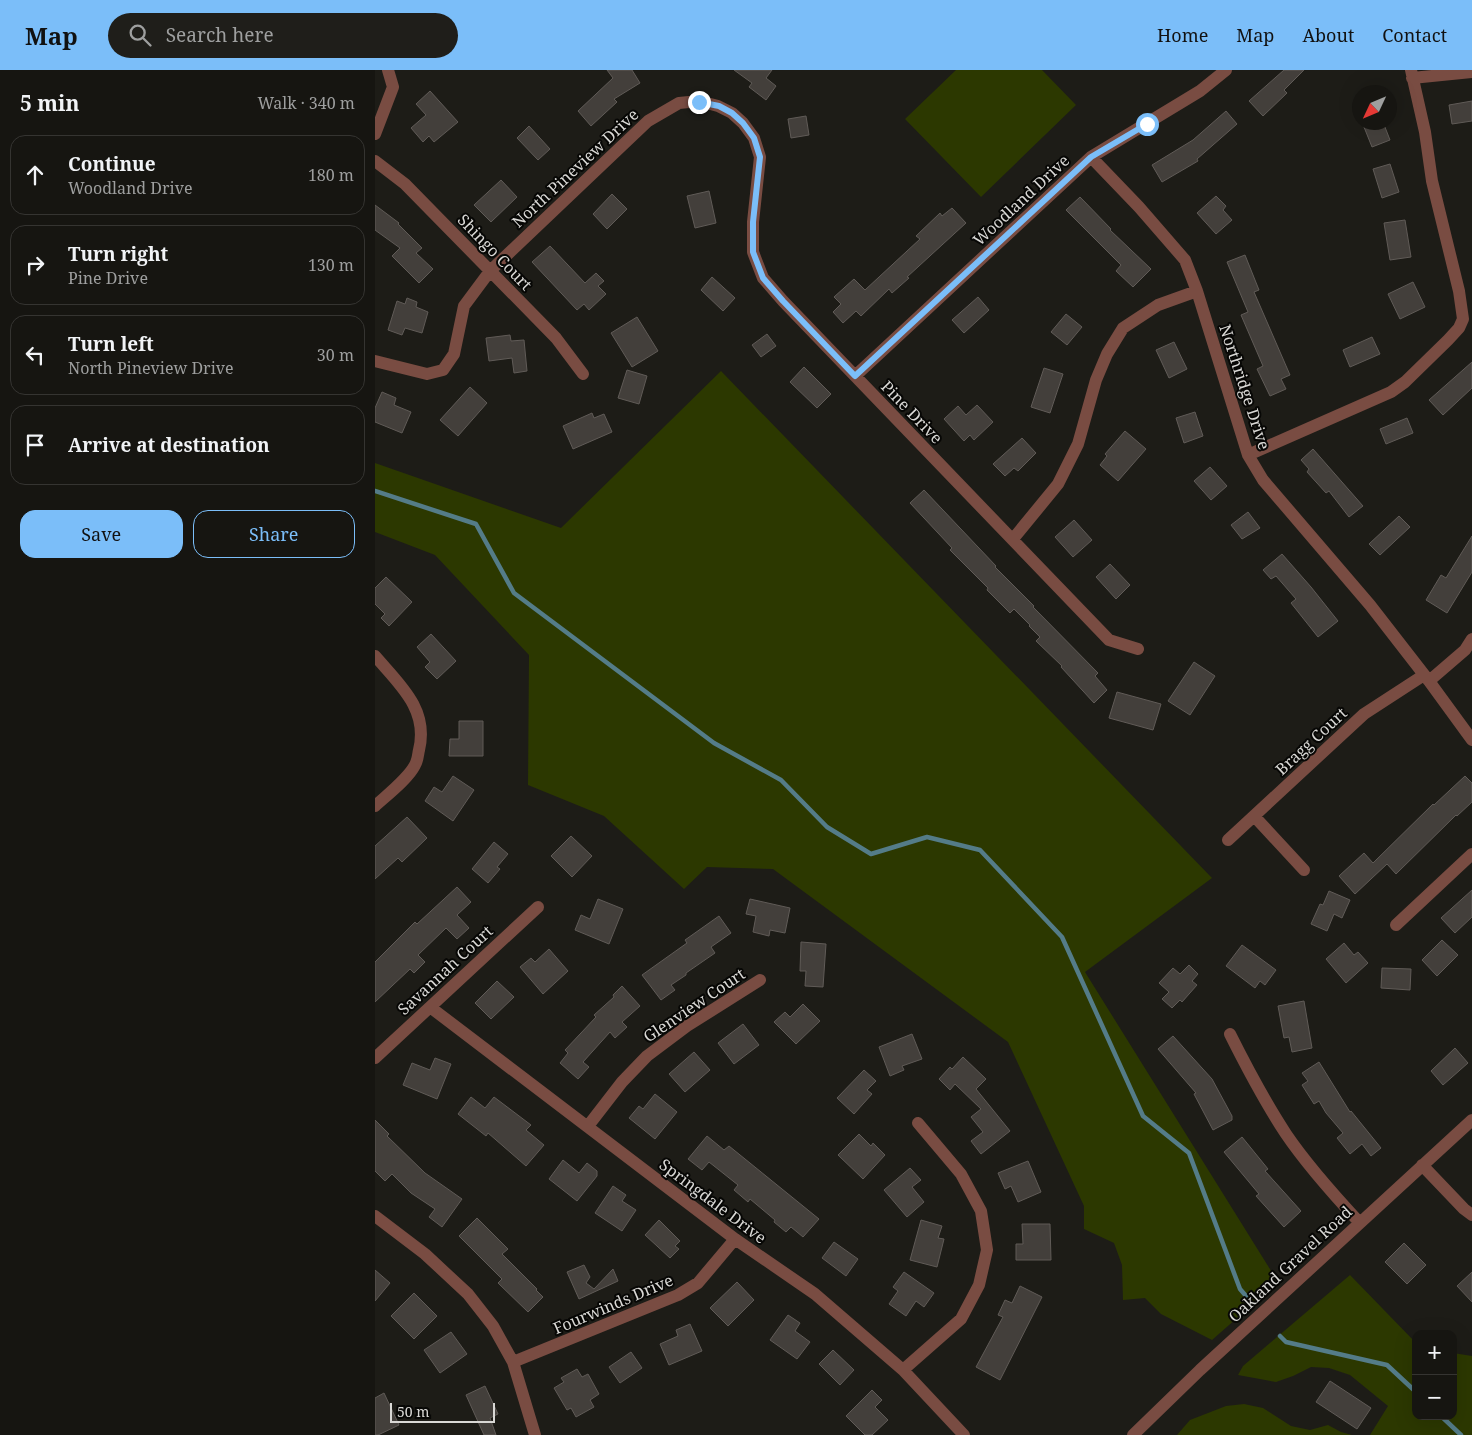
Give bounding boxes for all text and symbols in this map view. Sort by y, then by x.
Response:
search box [108,13,458,58]
text: Map [25,19,78,52]
icon: search [126,21,154,49]
text: Search here [166,22,274,48]
text: Home [1157,23,1208,47]
text: Map [1236,23,1274,47]
text: About [1302,23,1354,47]
text: Contact [1382,23,1447,47]
north arrow [1352,85,1397,130]
text: 5 min [20,89,79,117]
route end [688,91,711,114]
text: Walk · 340 m [258,92,355,114]
street label: North Pineview Drive [507,103,643,233]
route start [1136,113,1159,136]
street label: Woodland Drive [968,150,1074,250]
text: Continue [68,151,156,177]
icon: ahead [21,161,49,189]
text: 180 m [308,164,354,186]
text: Woodland Drive [68,177,192,199]
street label: Shingo Court [453,209,537,295]
text: Turn right [68,241,168,267]
icon: right [21,251,49,279]
text: 130 m [308,254,354,276]
text: Pine Drive [68,267,148,289]
street label: Northridge Drive [1214,321,1276,453]
text: Turn left [68,331,154,357]
icon: left [21,341,49,369]
text: 30 m [317,344,354,366]
text: North Pineview Drive [68,357,234,379]
street label: Pine Drive [876,376,948,448]
icon: arrive [21,431,49,459]
text: Arrive at destination [68,432,270,458]
button: Save [20,510,183,558]
button: Share [193,510,355,558]
street label: Bragg Court [1270,702,1352,780]
street label: Savannah Court [393,920,498,1020]
street label: Glenview Court [639,963,750,1047]
street label: Springdale Drive [655,1153,771,1249]
street label: Oakland Gravel Road [1223,1201,1357,1327]
street label: Fourwinds Drive [550,1269,676,1339]
map controls [1412,1330,1457,1420]
button: + [1412,1330,1457,1375]
button: − [1412,1375,1457,1420]
scale bar [390,1400,495,1423]
text: 50 m [397,1402,430,1421]

